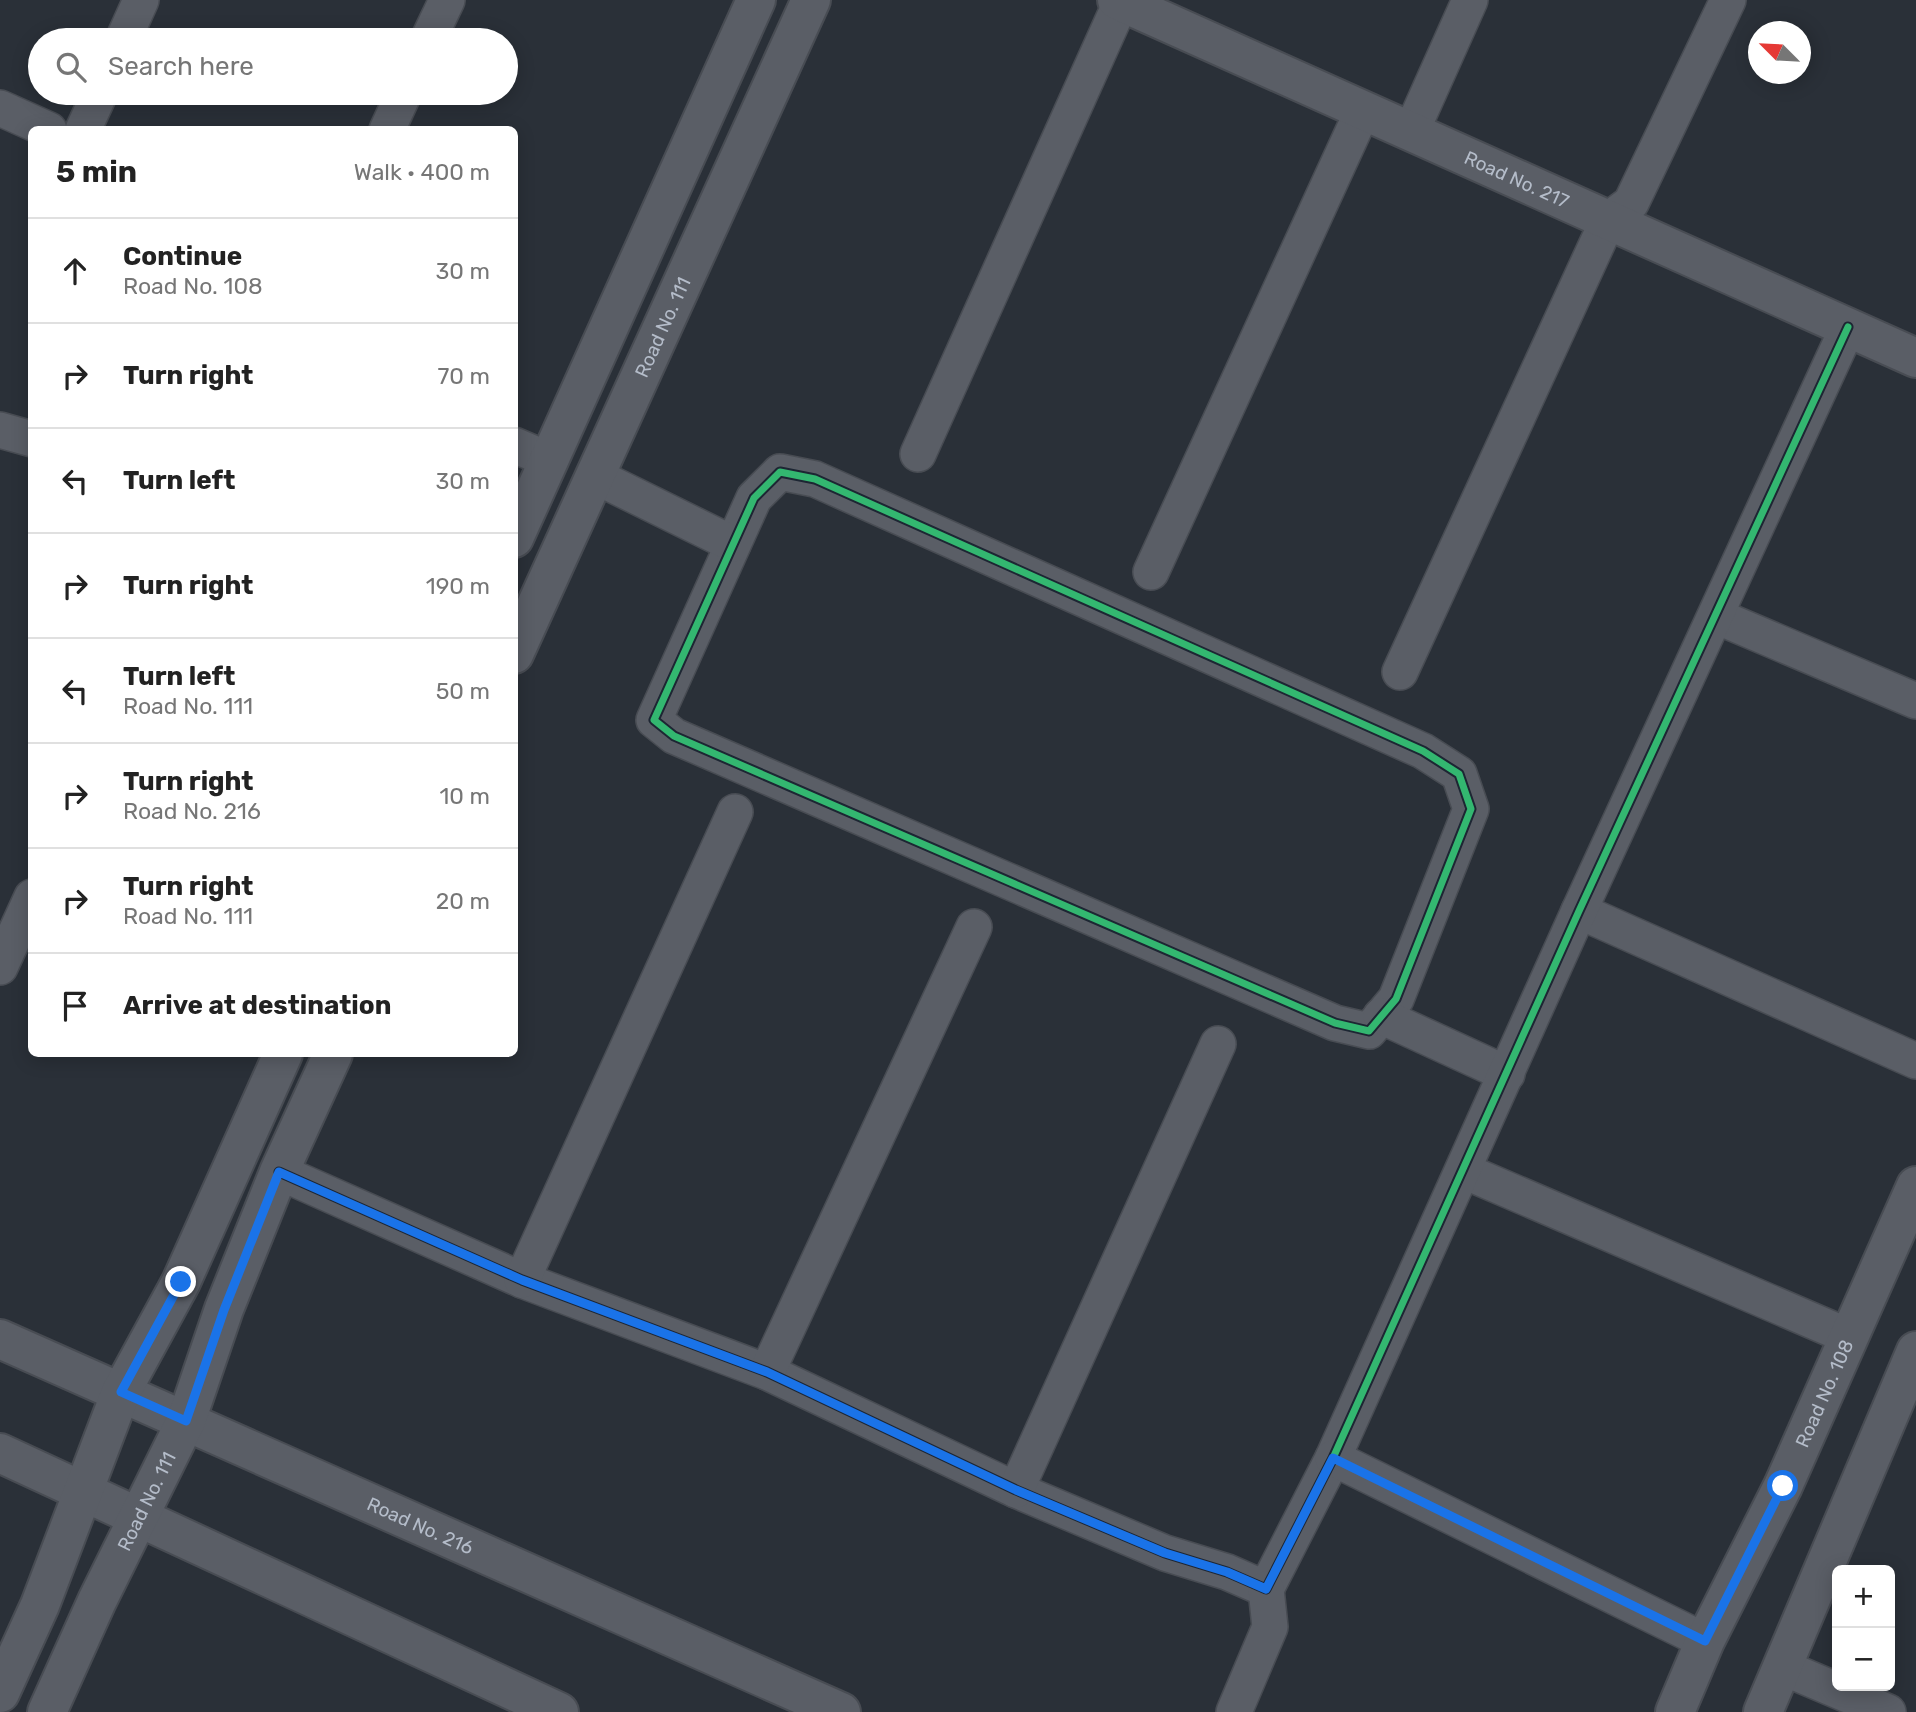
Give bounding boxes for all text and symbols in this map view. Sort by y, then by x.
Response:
north arrow [1748,21,1811,84]
search box [28,28,518,105]
icon: search [52,48,90,86]
text: Search here [108,51,254,82]
street label: Road No. 217 [1461,146,1573,213]
text: 5 min [56,154,137,190]
text: Walk · 400 m [354,158,490,186]
text: Continue [123,241,242,272]
icon: ahead [56,252,94,290]
text: 30 m [435,257,490,285]
text: Road No. 108 [123,272,263,300]
street label: Road No. 111 [630,274,696,381]
icon: right [56,357,94,395]
text: Turn right [123,360,253,391]
text: 70 m [438,362,490,390]
icon: left [56,462,94,500]
text: Turn left [123,465,235,496]
text: 30 m [435,467,490,495]
icon: right [56,567,94,605]
text: Turn right [123,570,253,601]
text: 190 m [426,572,490,600]
text: Turn left [123,661,235,692]
icon: left [56,672,94,710]
text: 50 m [436,677,490,705]
text: Road No. 111 [123,692,253,720]
text: Turn right [123,766,253,797]
icon: right [56,777,94,815]
text: 10 m [439,782,490,810]
text: Road No. 216 [123,797,261,825]
text: Turn right [123,871,253,902]
icon: right [56,882,94,920]
text: 20 m [436,887,490,915]
text: Road No. 111 [123,902,253,930]
icon: arrive [56,987,94,1025]
text: Arrive at destination [123,990,391,1021]
route end [165,1266,196,1297]
street label: Road No. 108 [1791,1336,1858,1451]
street label: Road No. 111 [113,1448,181,1555]
route start [1767,1470,1798,1501]
street label: Road No. 216 [364,1492,477,1560]
map controls [1832,1565,1895,1691]
button: + [1832,1565,1895,1628]
button: − [1832,1628,1895,1691]

